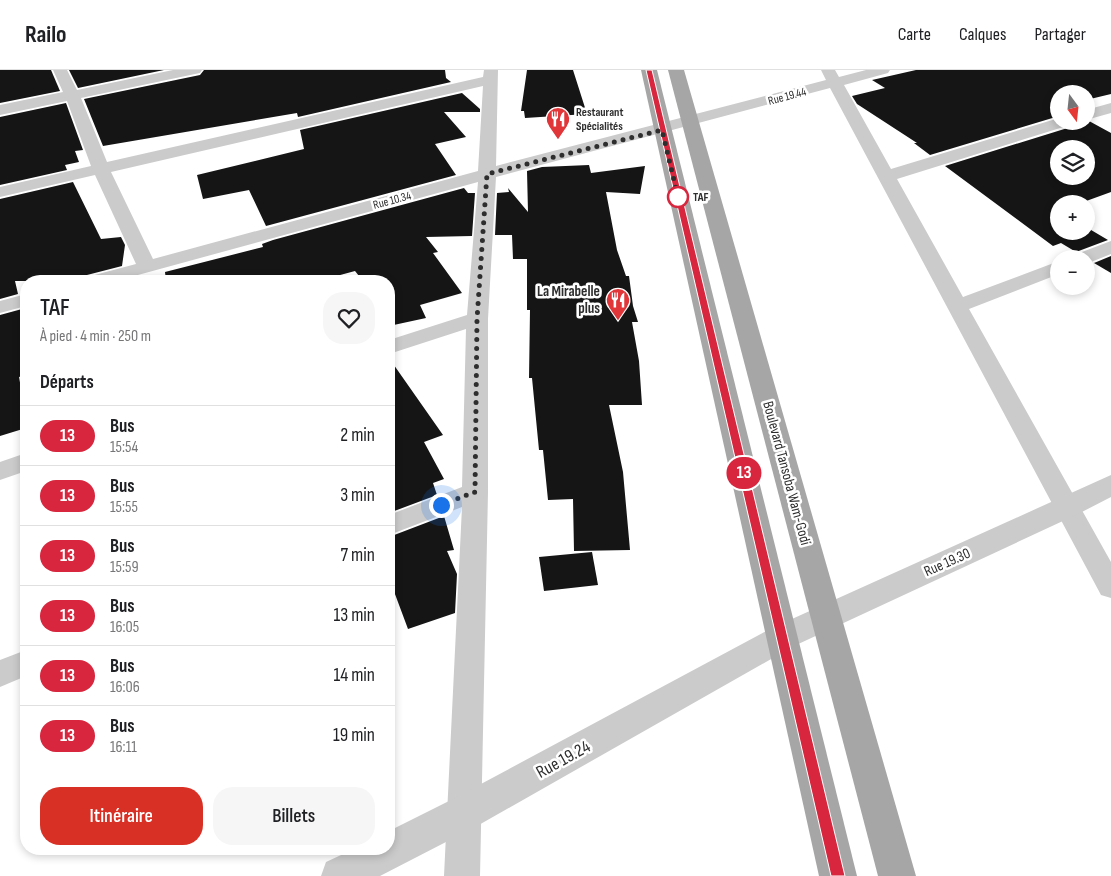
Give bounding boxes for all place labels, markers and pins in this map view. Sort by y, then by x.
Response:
place label: Restaurant Spécialités [576,105,623,134]
restaurant icon: Restaurant Spécialités [545,106,571,140]
marker: TAF [667,186,689,208]
place label: TAF [693,190,708,205]
place label: La Mirabelle plus [537,282,600,318]
restaurant icon: La Mirabelle plus [605,287,631,321]

